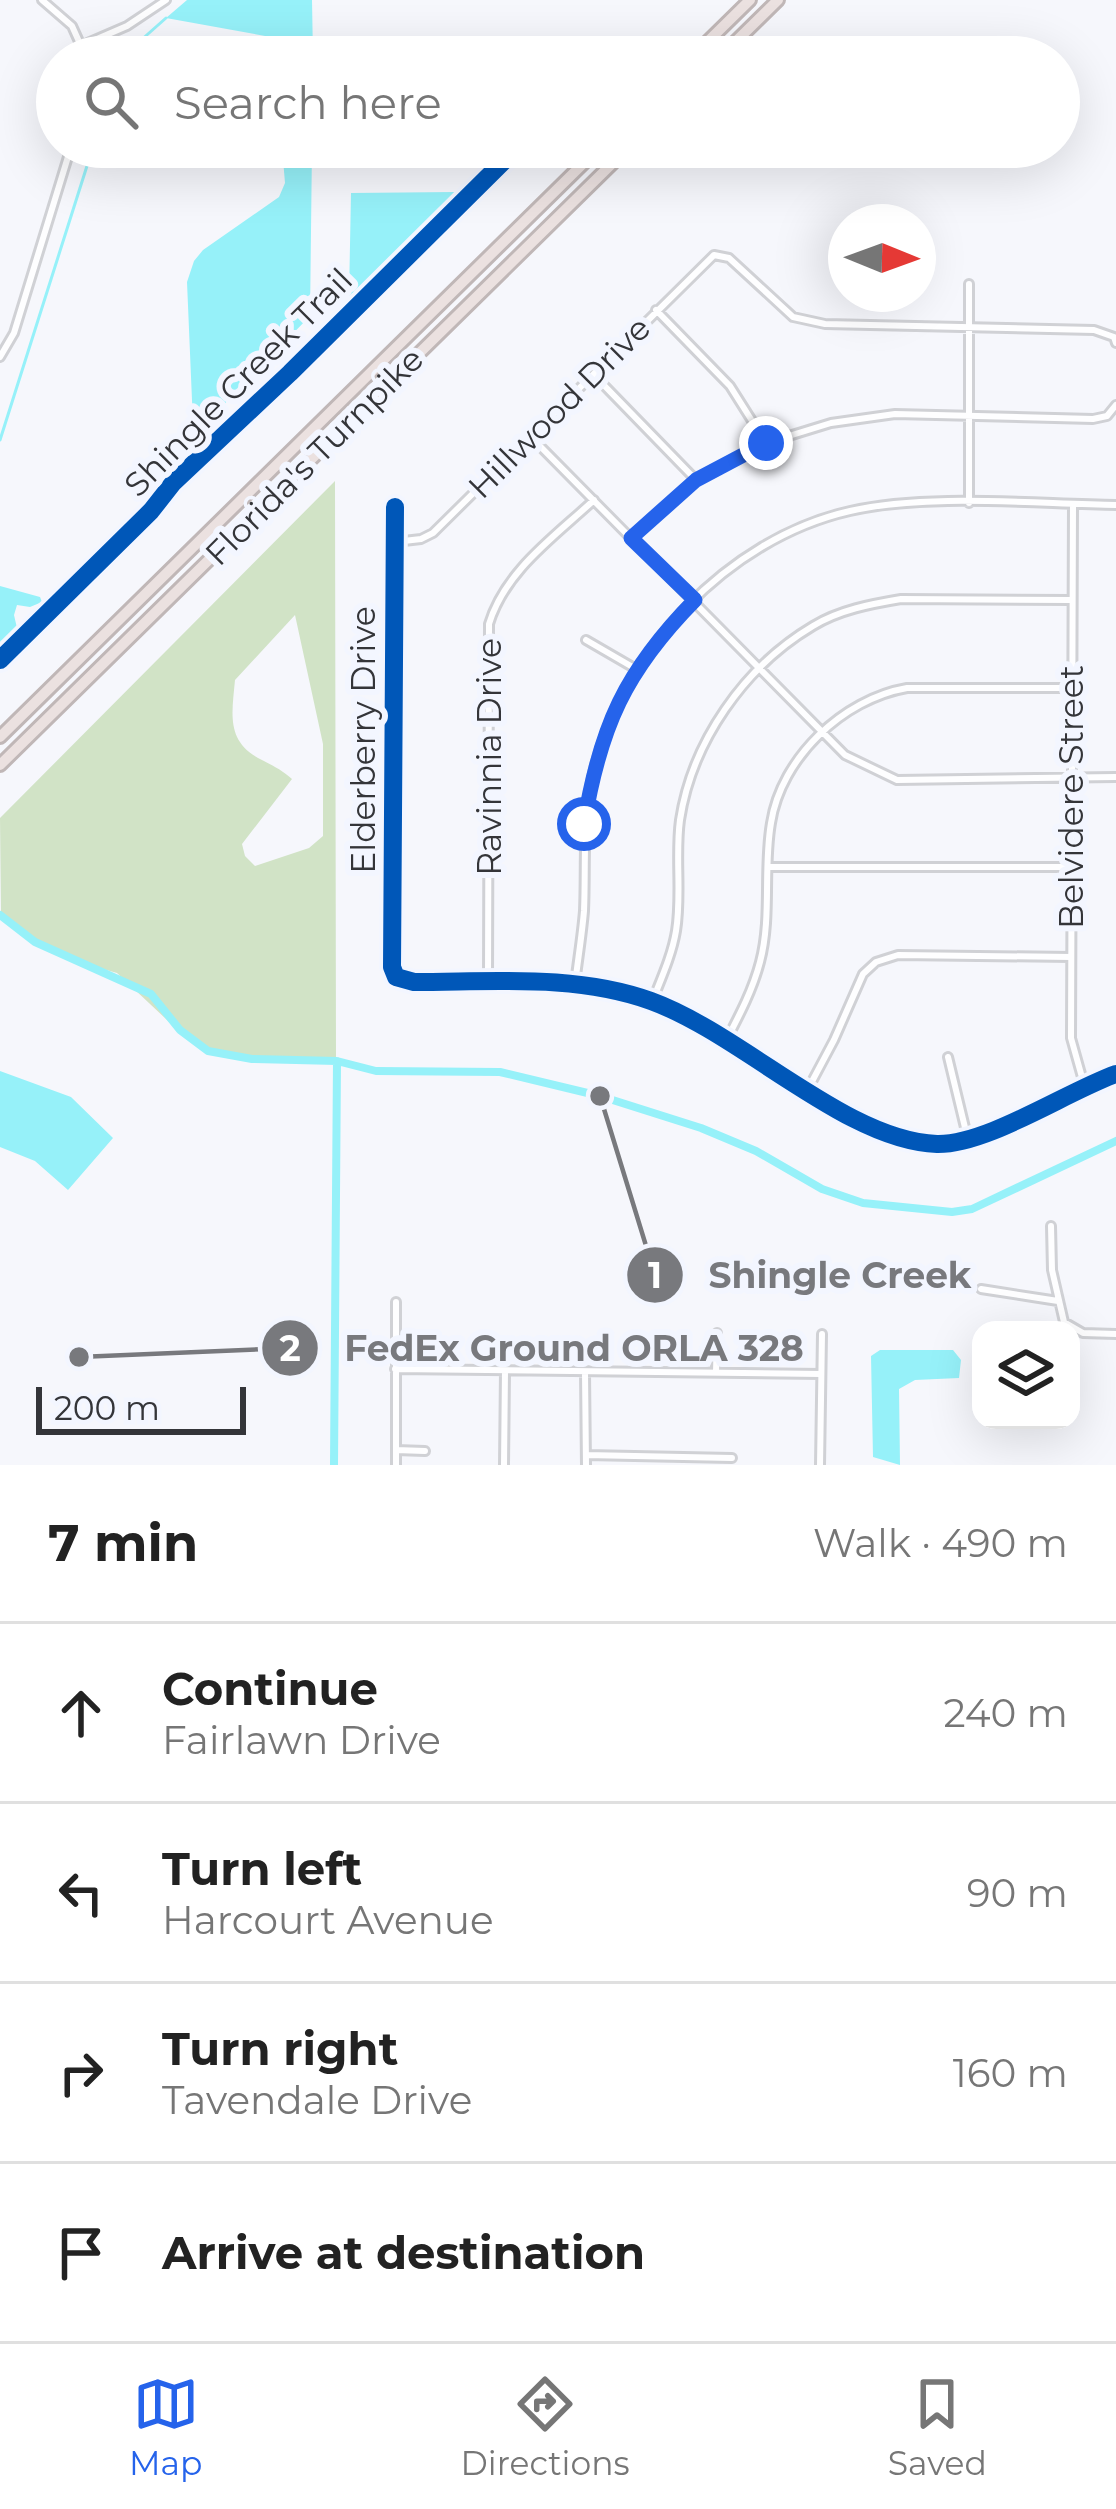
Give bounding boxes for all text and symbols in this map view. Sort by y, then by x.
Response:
search box [36,36,1080,168]
icon: search [78,69,144,135]
text: Search here [174,75,442,130]
north arrow [828,204,936,312]
street label: Shingle Creek Trail [116,260,360,504]
street label: Hillwood Drive [460,308,658,506]
street label: Florida's Turnpike [197,339,431,573]
route end [739,416,793,470]
street label: Elderberry Drive [343,606,383,874]
street label: Ravinnia Drive [469,638,509,876]
street label: Belvidere Street [1051,665,1091,929]
route start [557,797,611,851]
callout: Shingle Creek [625,1239,996,1311]
text: 1 [648,1253,662,1297]
text: Shingle Creek [709,1253,972,1297]
callout: FedEx Ground ORLA 328 [260,1312,828,1384]
map controls [972,1321,1080,1429]
button: layers [972,1321,1080,1429]
text: 2 [279,1326,301,1370]
text: FedEx Ground ORLA 328 [344,1326,804,1370]
scale bar [36,1381,246,1434]
text: 200 m [54,1388,160,1428]
text: 7 min [48,1512,198,1574]
text: Walk · 490 m [813,1519,1068,1567]
text: Continue [162,1661,378,1716]
icon: ahead [48,1680,114,1746]
text: 240 m [944,1689,1068,1737]
text: Fairlawn Drive [162,1716,441,1764]
text: Turn left [162,1841,362,1896]
icon: left [48,1860,114,1926]
text: 90 m [967,1869,1068,1917]
text: Harcourt Avenue [162,1896,494,1944]
text: Turn right [162,2021,398,2076]
icon: right [48,2040,114,2106]
text: 160 m [953,2049,1068,2097]
text: Tavendale Drive [162,2076,472,2124]
icon: arrive [48,2220,114,2286]
text: Arrive at destination [162,2225,645,2280]
tab: Map [129,2371,202,2483]
tab: Directions [461,2371,630,2483]
tab: Saved [888,2371,987,2483]

